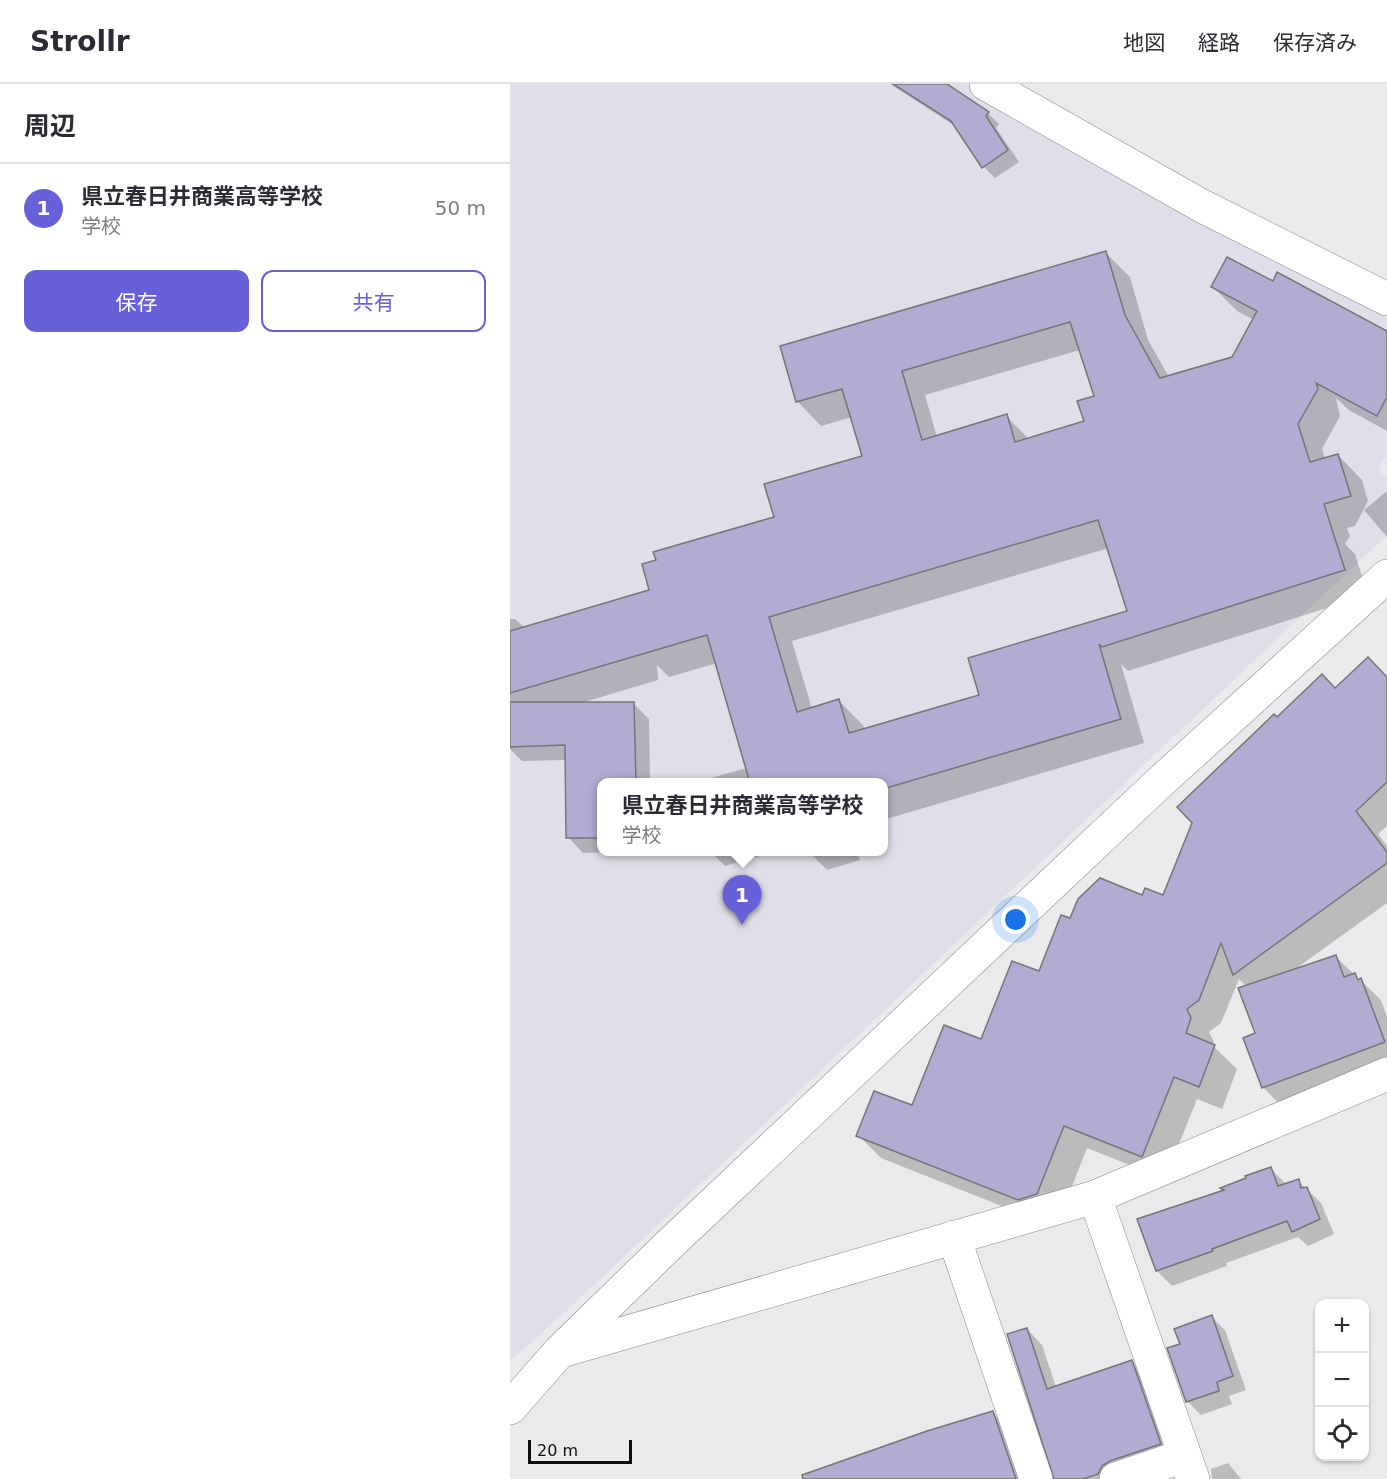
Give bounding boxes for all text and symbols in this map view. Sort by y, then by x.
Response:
text: Strollr [30,25,130,58]
text: 地図 [1123,31,1165,55]
text: 経路 [1198,31,1240,55]
text: 保存済み [1273,31,1357,55]
text: 周辺 [24,111,76,141]
text: 県立春日井商業高等学校 [81,184,323,209]
text: 1 [37,196,50,220]
text: 50 m [435,196,486,220]
text: 学校 [81,214,121,238]
button: 保存 [24,270,249,332]
button: 共有 [261,270,486,332]
popup [597,778,888,856]
text: 県立春日井商業高等学校 [621,793,864,818]
text: 学校 [621,823,661,847]
pin: 1 [722,876,762,925]
your location [1001,905,1030,934]
map controls [1315,1299,1369,1461]
button: + [1315,1299,1369,1353]
button: − [1315,1353,1369,1407]
button: locate [1315,1407,1369,1461]
scale bar [528,1437,632,1464]
text: 20 m [537,1441,578,1460]

